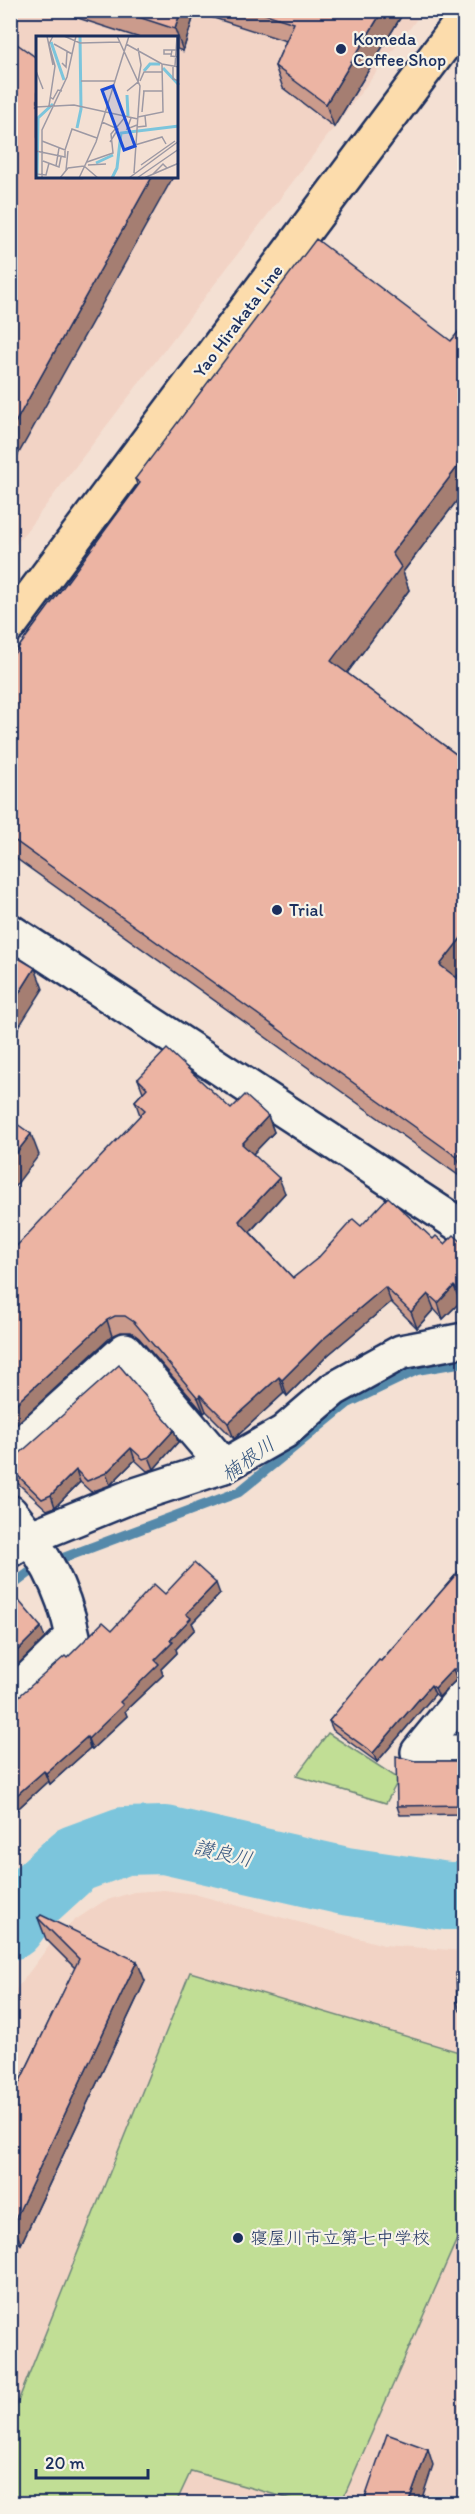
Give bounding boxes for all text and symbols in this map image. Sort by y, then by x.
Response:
place label: Komeda Coffee Shop [353,28,446,71]
inset map [36,36,178,178]
marker: Komeda Coffee Shop [334,42,348,56]
street label: Yao Hirakata Line [188,260,288,382]
place label: Trial [289,899,324,921]
marker: Trial [270,903,284,917]
water label: 楠根川 [217,1432,279,1486]
water label: 讃良川 [191,1835,255,1871]
place label: 寝屋川市立第七中学校 [250,2227,430,2249]
marker: 寝屋川市立第七中学校 [231,2231,245,2245]
scale bar [36,2442,148,2480]
text: 20 m [45,2452,85,2474]

